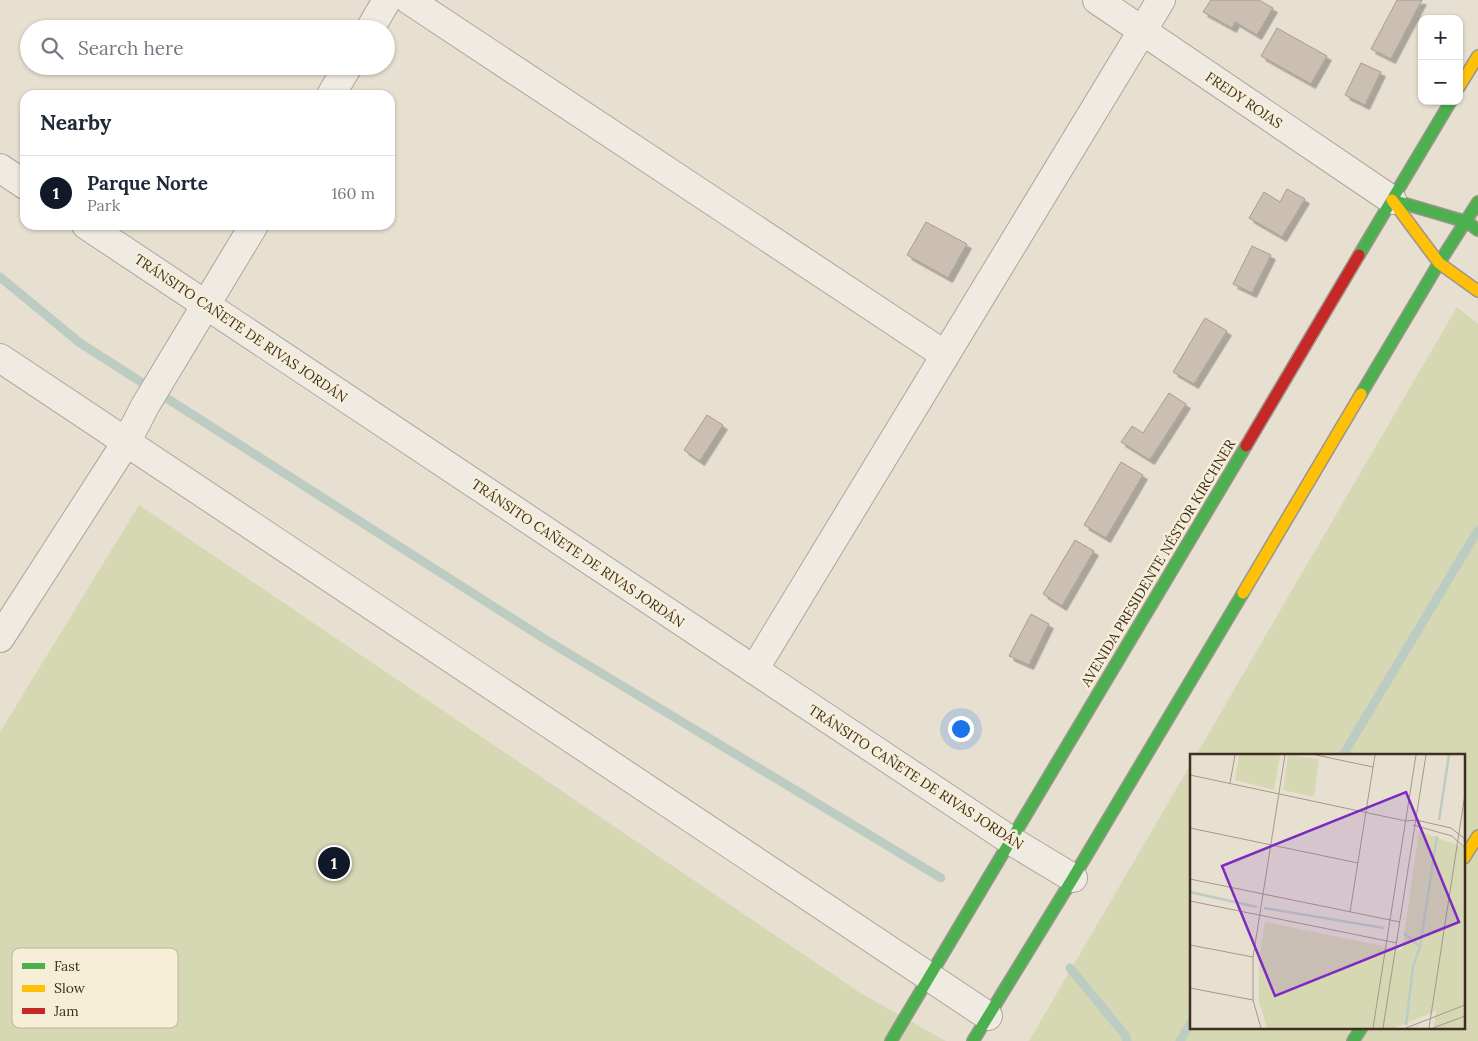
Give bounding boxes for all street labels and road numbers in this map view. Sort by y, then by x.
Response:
street label: FREDY ROJAS [1202,68,1286,132]
street label: TRÁNSITO CAÑETE DE RIVAS JORDÁN [131,250,351,406]
street label: AVENIDA PRESIDENTE NÉSTOR KIRCHNER [1076,436,1239,691]
street label: TRÁNSITO CAÑETE DE RIVAS JORDÁN [468,475,688,631]
street label: TRÁNSITO CAÑETE DE RIVAS JORDÁN [805,701,1027,854]

